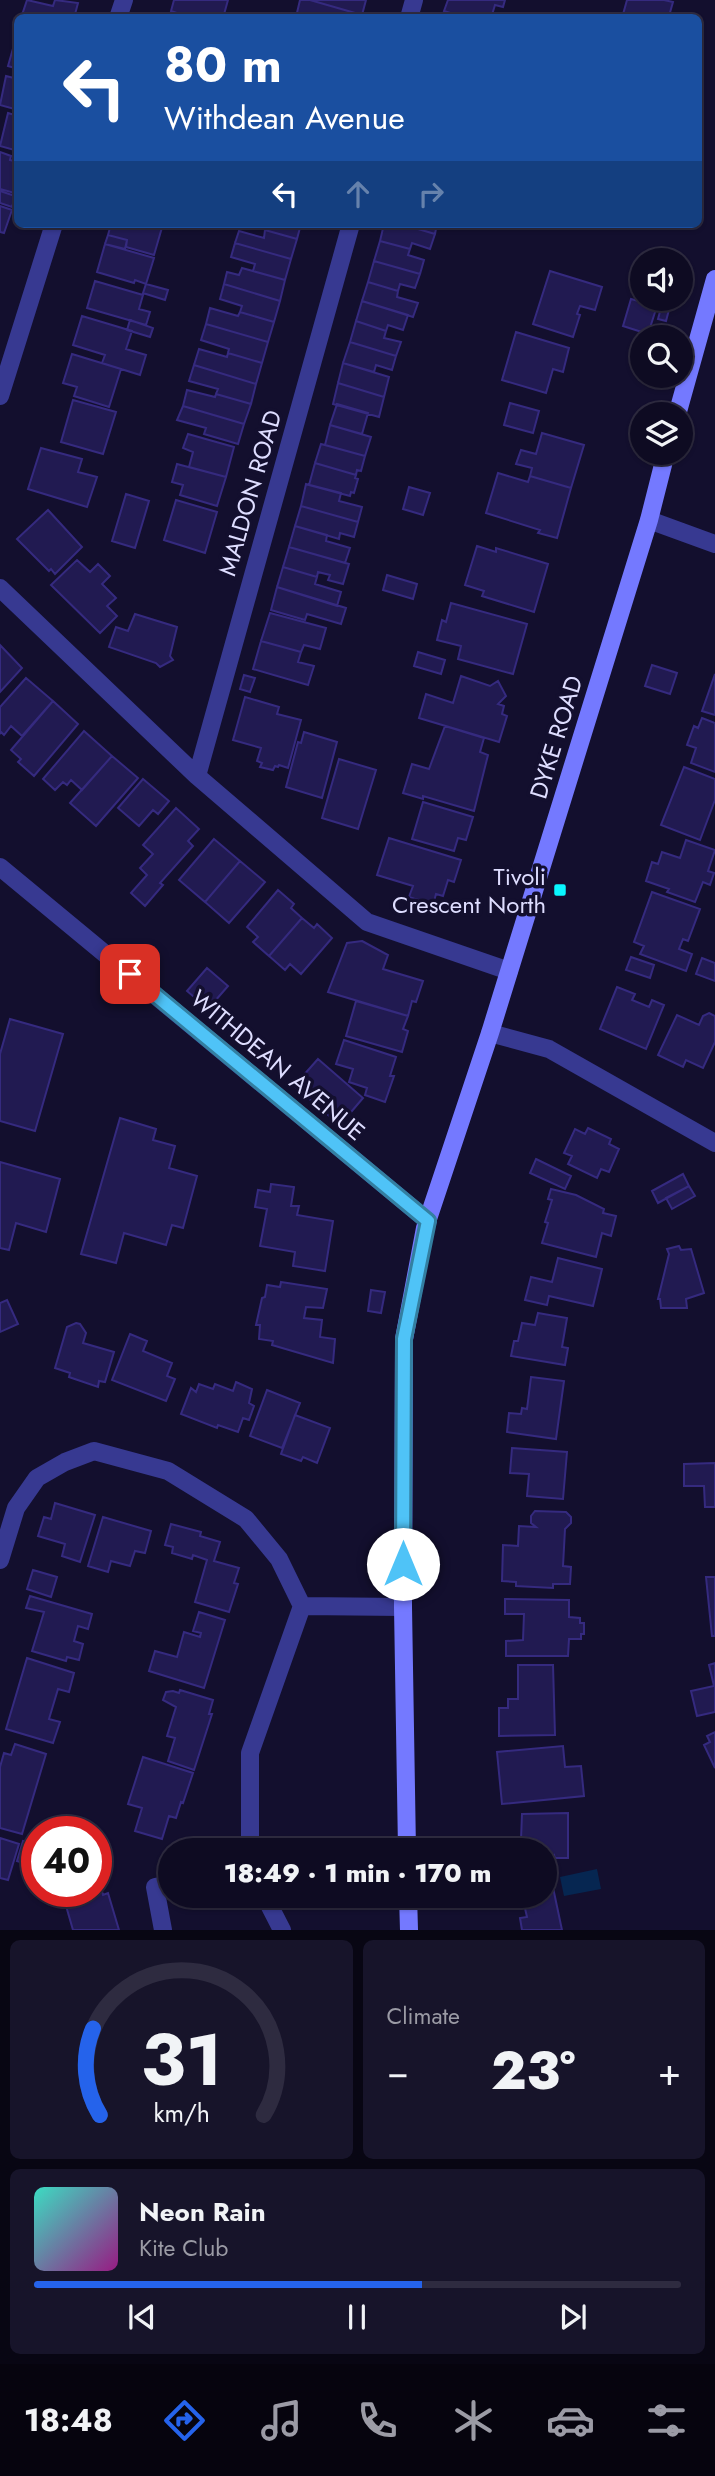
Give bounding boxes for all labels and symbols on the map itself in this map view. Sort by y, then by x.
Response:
street label: MALDON ROAD [210,406,290,580]
street label: DYKE ROAD [521,671,591,803]
place label: Tivoli Crescent North [392,859,546,922]
marker: Tivoli Crescent North [552,882,568,898]
pin [100,944,160,1004]
street label: WITHDEAN AVENUE [183,981,373,1149]
position arrow [366,1527,440,1601]
speed limit sign: 40 [21,1816,112,1907]

